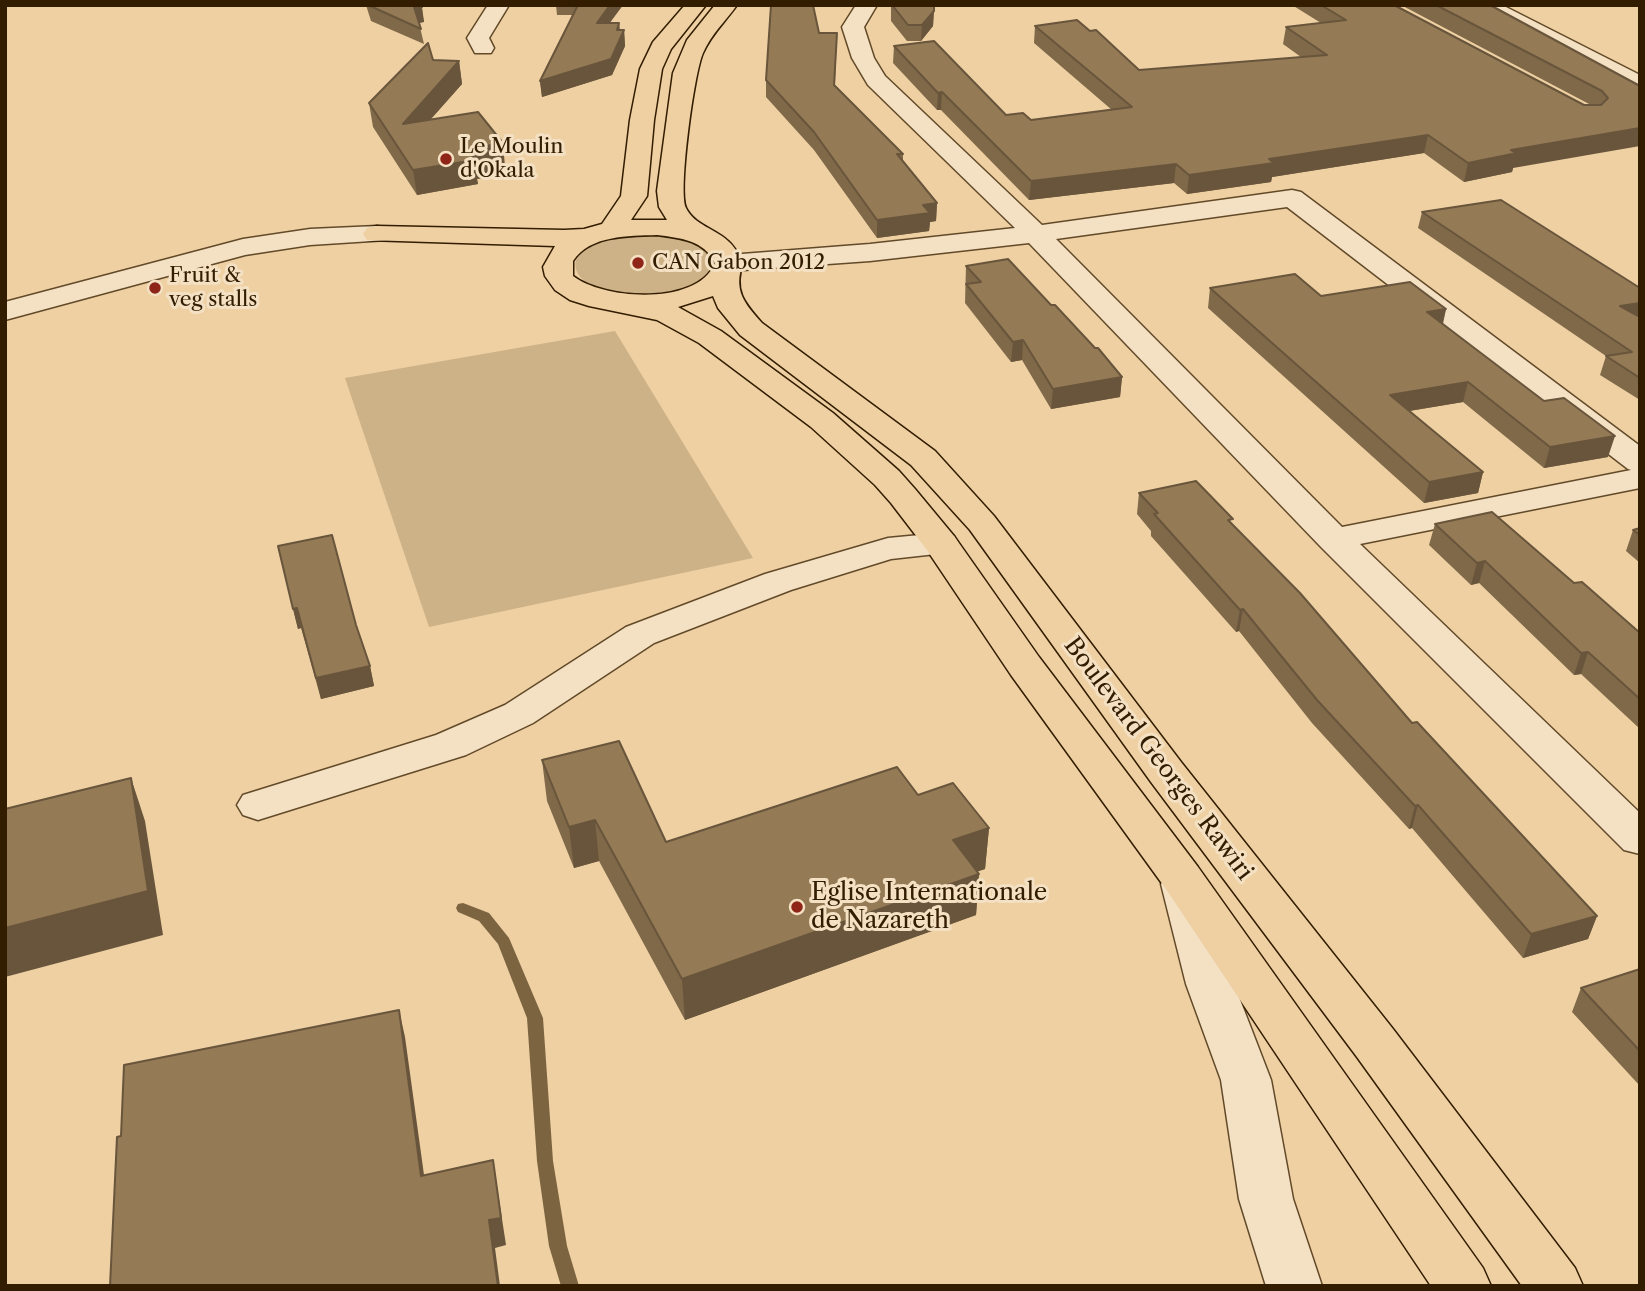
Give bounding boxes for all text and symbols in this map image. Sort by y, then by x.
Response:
place label: Le Moulin d'Okala [460,134,563,184]
marker: Le Moulin d'Okala [438,151,454,167]
place label: CAN Gabon 2012 [652,250,825,276]
marker: CAN Gabon 2012 [630,255,646,271]
place label: Fruit & veg stalls [169,263,257,313]
marker: Fruit & veg stalls [147,280,163,296]
street label: Boulevard Georges Rawiri [1057,632,1259,886]
place label: Eglise Internationale de Nazareth [811,879,1047,935]
marker: Eglise Internationale de Nazareth [789,899,805,915]

